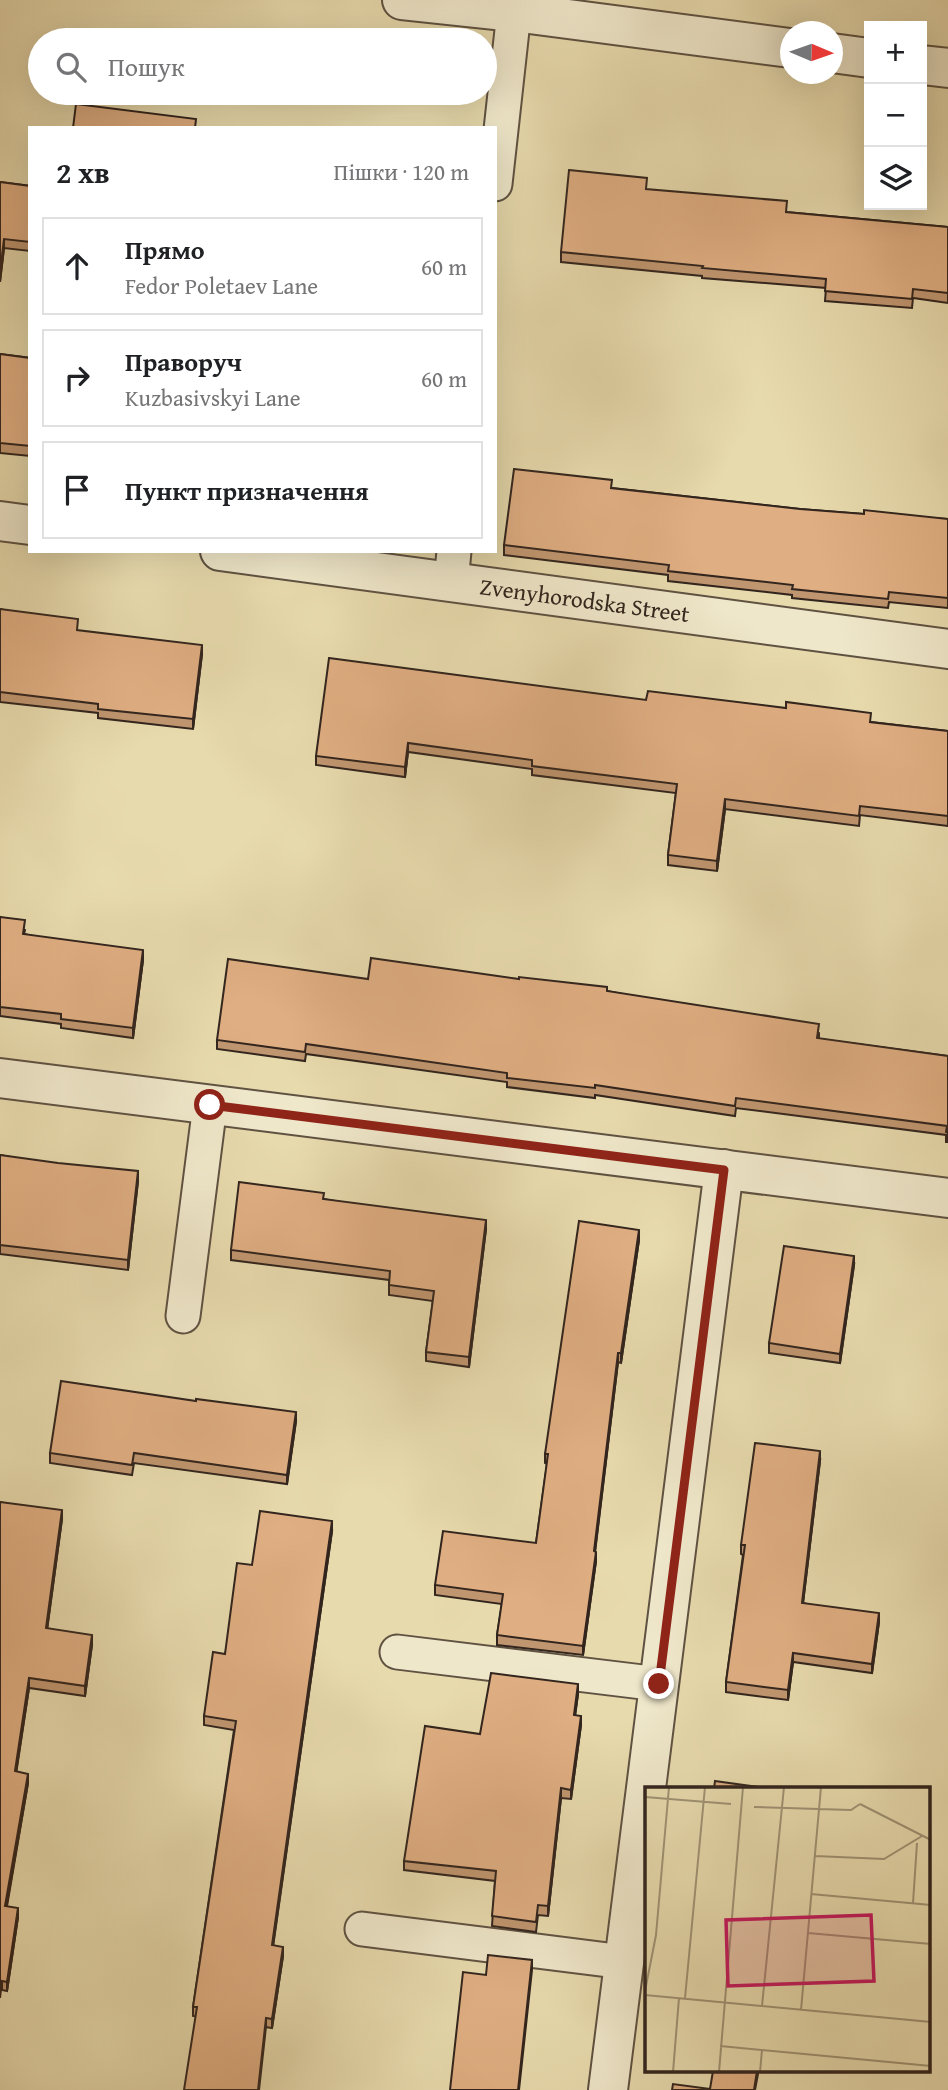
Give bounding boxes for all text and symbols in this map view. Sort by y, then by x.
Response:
north arrow [780,21,843,84]
map controls [864,21,927,210]
button: + [864,21,927,84]
search box [28,28,497,105]
text: Пошук [108,47,185,86]
icon: search [52,48,90,86]
button: − [864,84,927,147]
button: layers [864,147,927,210]
text: 2 хв [56,150,110,194]
text: Пішки · 120 m [334,155,469,188]
text: Прямо [125,230,205,269]
icon: ahead [58,247,96,285]
text: 60 m [421,250,467,283]
text: Fedor Poletaev Lane [125,269,318,302]
text: Праворуч [125,342,242,381]
icon: right [58,359,96,397]
text: 60 m [421,362,467,395]
text: Kuzbasivskyi Lane [125,381,301,414]
icon: arrive [58,471,96,509]
text: Пункт призначення [125,471,369,510]
street label: Zvenyhorodska Street [478,569,692,630]
route start [194,1089,225,1120]
route end [643,1668,674,1699]
inset map [645,1787,930,2072]

